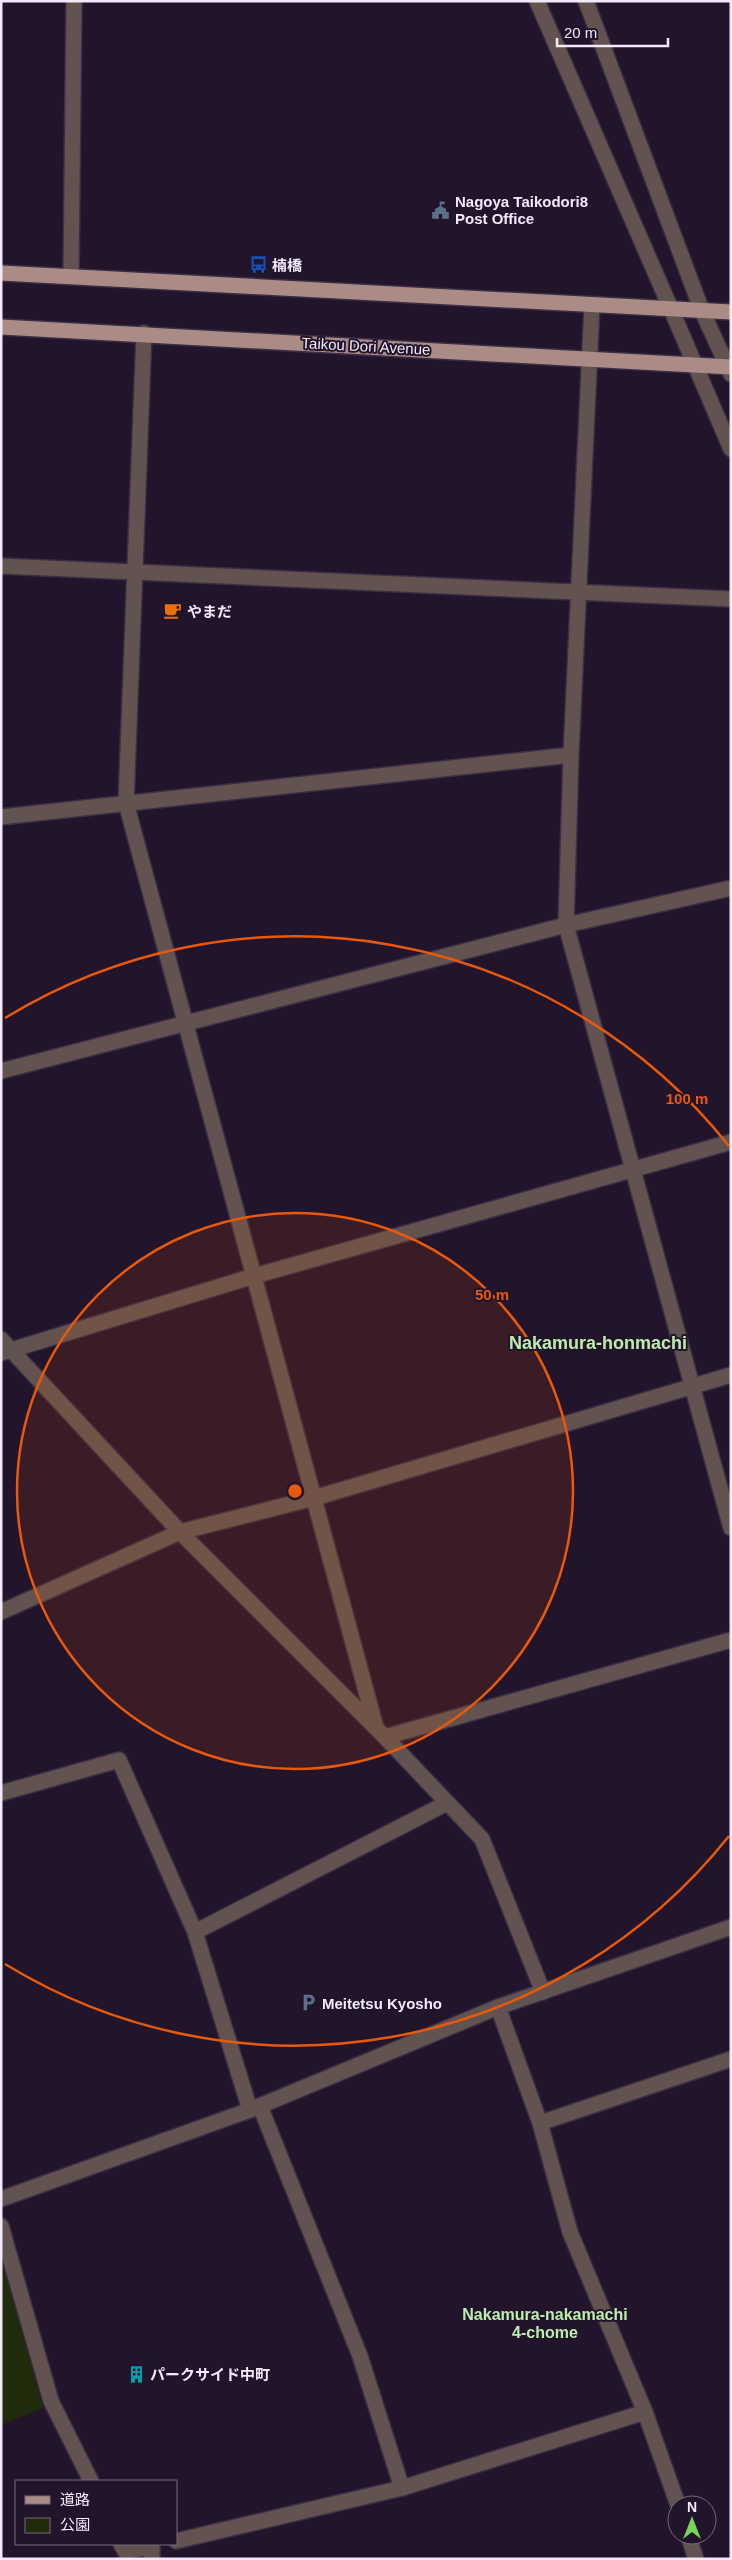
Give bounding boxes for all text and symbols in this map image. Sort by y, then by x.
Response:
scale bar [557,15,668,47]
text: 20 m [564,24,597,41]
place label: Nagoya Taikodori8 Post Office [455,193,588,227]
public building icon: Nagoya Taikodori8 Post Office [431,200,451,220]
bus stop icon: 楠橋 [248,255,268,275]
place label: 楠橋 [272,257,303,274]
street label: Taikou Dori Avenue [301,334,431,358]
cafe icon: やまだ [163,601,183,621]
place label: やまだ [187,603,232,620]
text: 100 m [666,1090,708,1107]
text: 50 m [475,1286,509,1303]
district label: Nakamura-honmachi [509,1333,687,1353]
centre of rings [286,1482,304,1500]
parking icon: Meitetsu Kyosho [298,1993,318,2013]
place label: Meitetsu Kyosho [322,1995,442,2012]
district label: Nakamura-nakamachi 4-chome [462,2306,628,2341]
building icon: パークサイド中町 [126,2364,146,2384]
place label: パークサイド中町 [150,2366,270,2383]
legend [15,2480,178,2545]
text: 道路 [60,2491,90,2508]
north arrow [667,2495,717,2545]
text: N [687,2499,697,2515]
text: 公園 [60,2516,90,2533]

